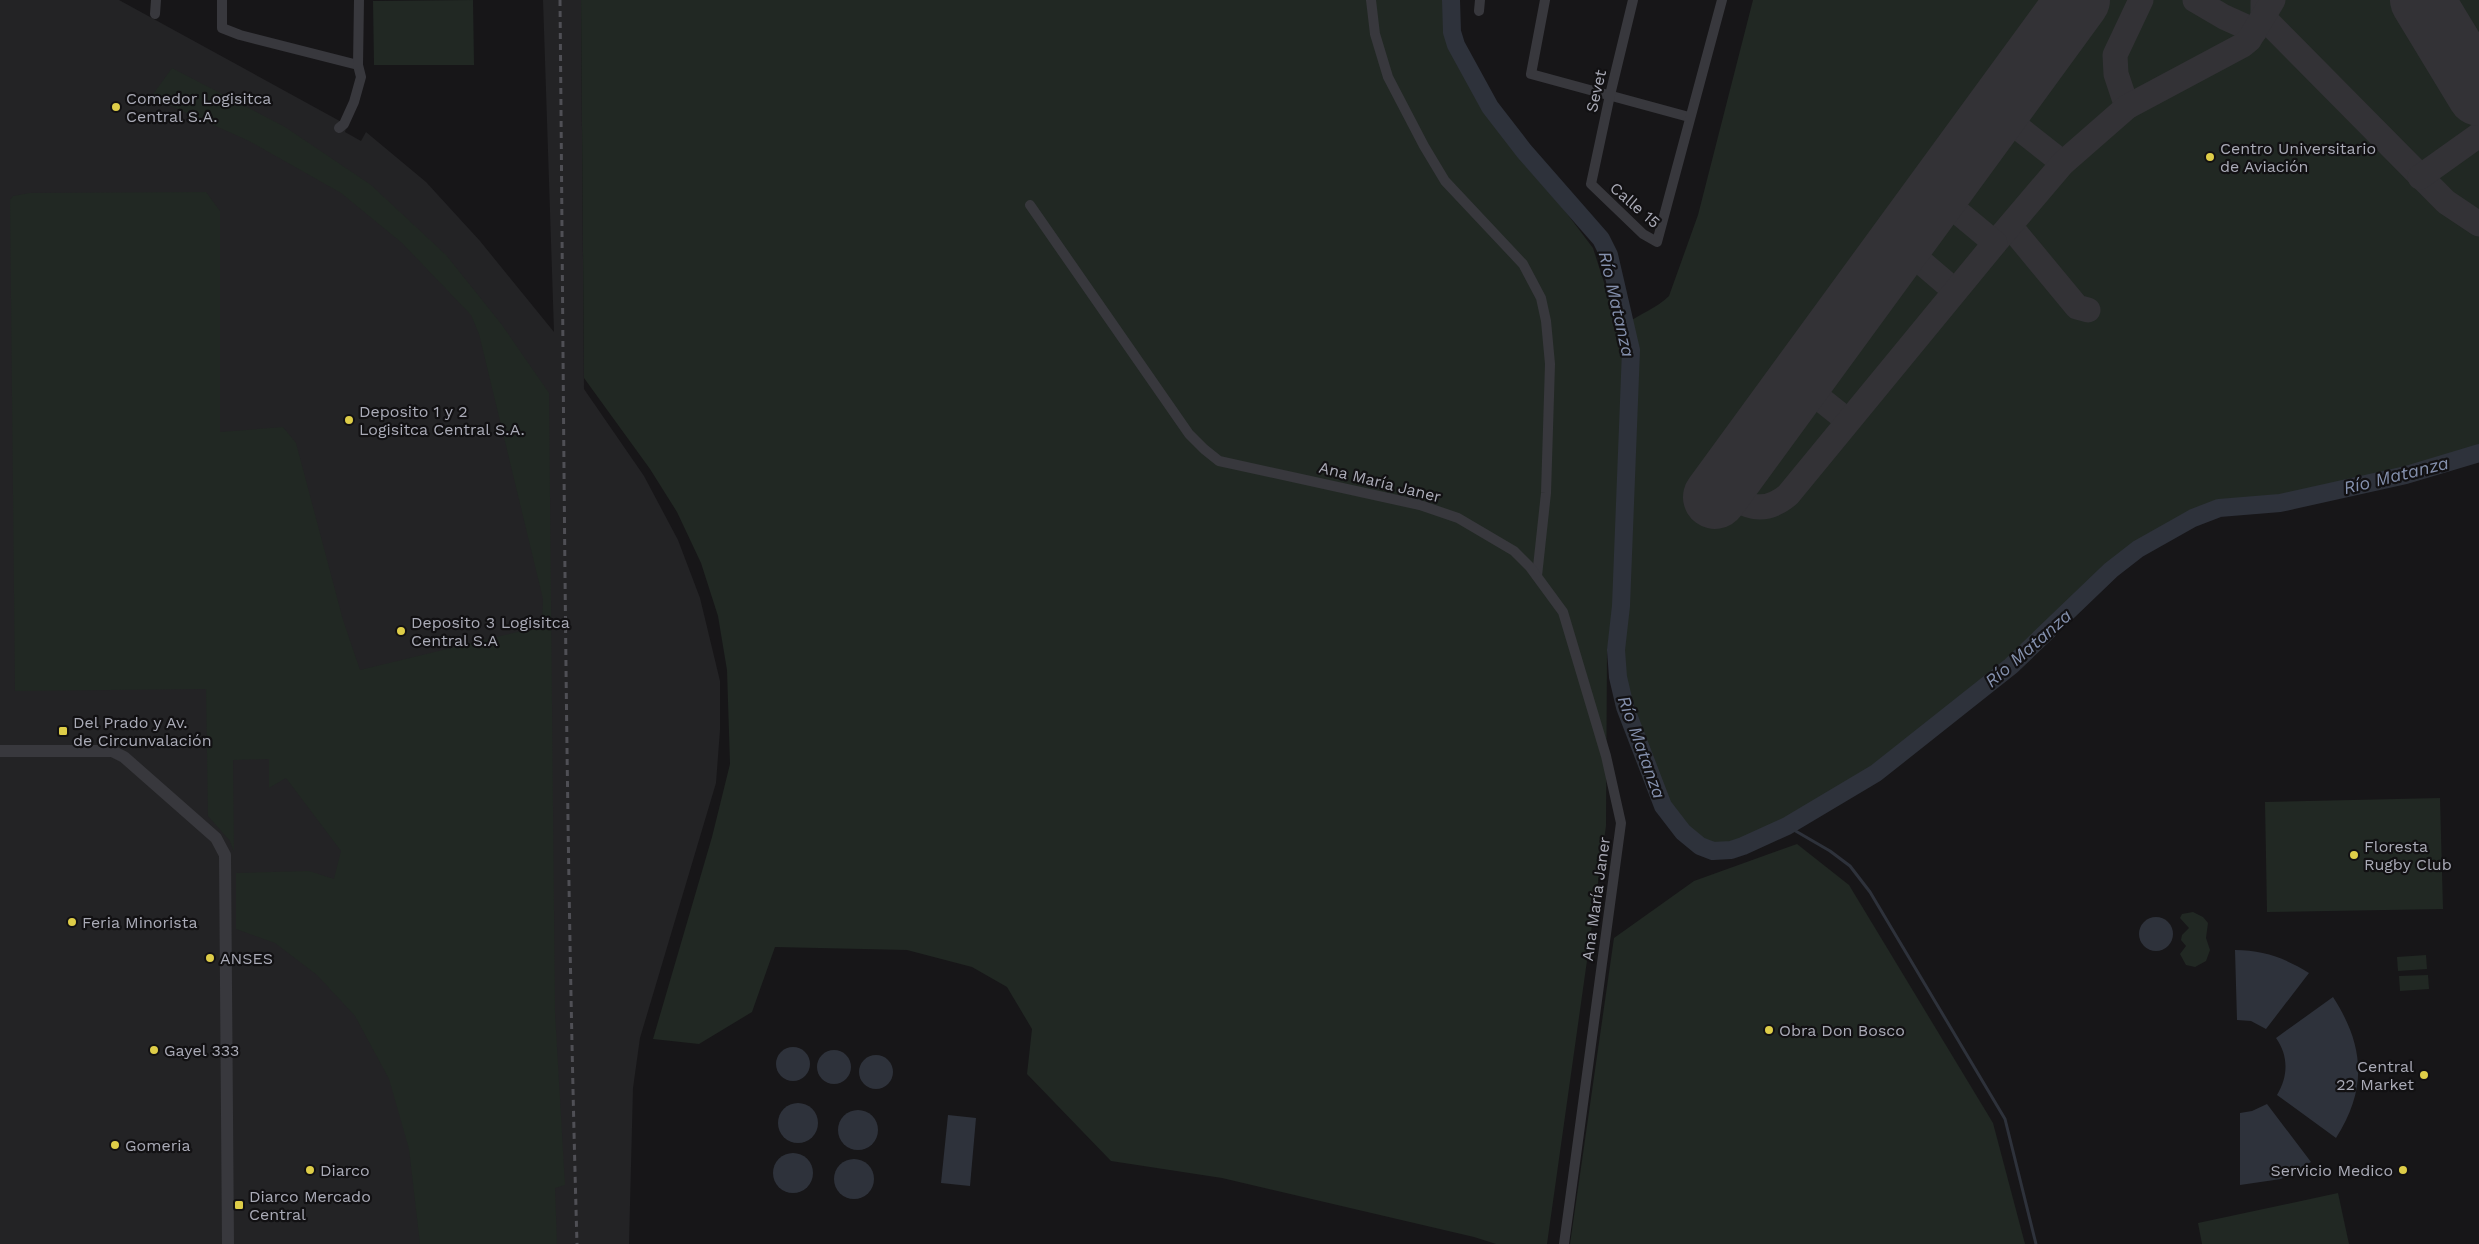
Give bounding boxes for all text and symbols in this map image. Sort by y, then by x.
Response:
street label: Sevet [1582,67,1610,114]
place label: Comedor Logisitca Central S.A. [126,89,271,126]
marker: Comedor Logisitca Central S.A. [110,101,122,113]
place label: Centro Universitario de Aviación [2220,139,2376,176]
marker: Centro Universitario de Aviación [2204,151,2216,163]
street label: Calle 15 [1606,178,1664,232]
water label: Río Matanza [1595,249,1639,359]
place label: Deposito 1 y 2 Logisitca Central S.A. [359,402,525,439]
marker: Deposito 1 y 2 Logisitca Central S.A. [343,414,355,426]
water label: Río Matanza [2341,452,2451,498]
street label: Ana María Janer [1317,458,1444,506]
water label: Río Matanza [1980,605,2076,691]
place label: Deposito 3 Logisitca Central S.A [411,613,570,650]
marker: Deposito 3 Logisitca Central S.A [395,625,407,637]
water label: Río Matanza [1614,693,1670,801]
place label: Del Prado y Av. de Circunvalación [73,713,212,750]
marker: Del Prado y Av. de Circunvalación [57,725,69,737]
street label: Ana María Janer [1578,835,1614,962]
place label: Floresta Rugby Club [2364,837,2452,874]
marker: Floresta Rugby Club [2348,849,2360,861]
place label: Feria Minorista [82,913,197,932]
marker: Feria Minorista [66,916,78,928]
place label: ANSES [220,949,273,968]
marker: ANSES [204,952,216,964]
place label: Obra Don Bosco [1779,1021,1905,1040]
marker: Obra Don Bosco [1763,1024,1775,1036]
place label: Gayel 333 [164,1041,239,1060]
marker: Gayel 333 [148,1044,160,1056]
place label: Central 22 Market [2336,1057,2414,1094]
marker: Central 22 Market [2418,1069,2430,1081]
place label: Gomeria [125,1136,191,1155]
marker: Gomeria [109,1139,121,1151]
place label: Diarco [320,1161,370,1180]
place label: Servicio Medico [2271,1161,2393,1180]
marker: Diarco [304,1164,316,1176]
marker: Servicio Medico [2397,1164,2409,1176]
place label: Diarco Mercado Central [249,1187,371,1224]
marker: Diarco Mercado Central [233,1199,245,1211]

